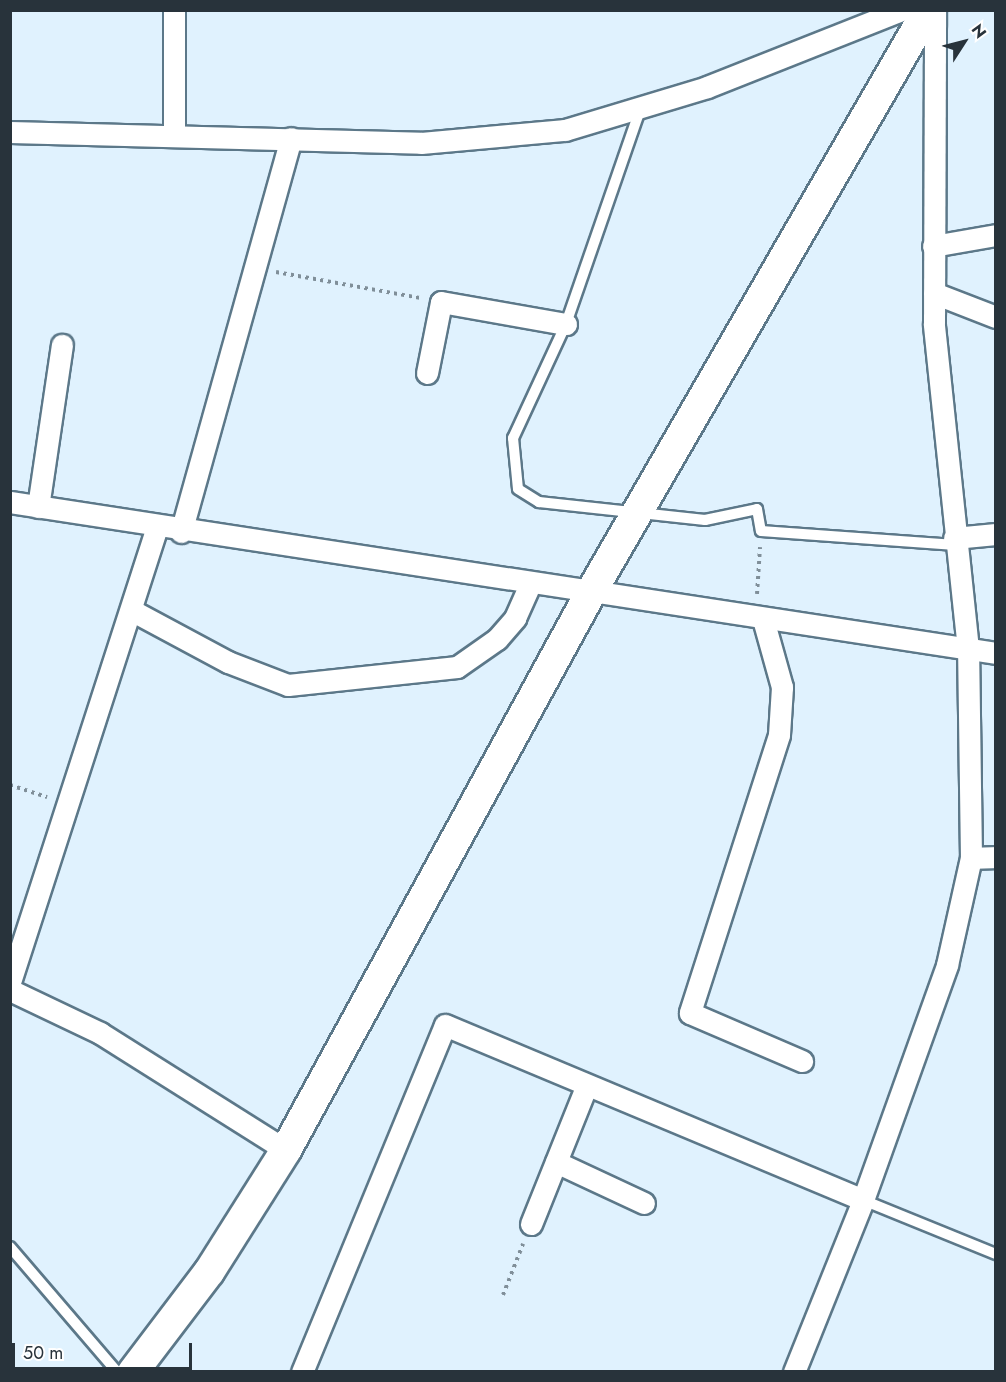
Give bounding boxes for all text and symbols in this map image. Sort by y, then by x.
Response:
north arrow [934,12,994,72]
text: N [966,19,992,43]
scale bar [15,1331,195,1369]
text: 50 m [23,1340,63,1366]

